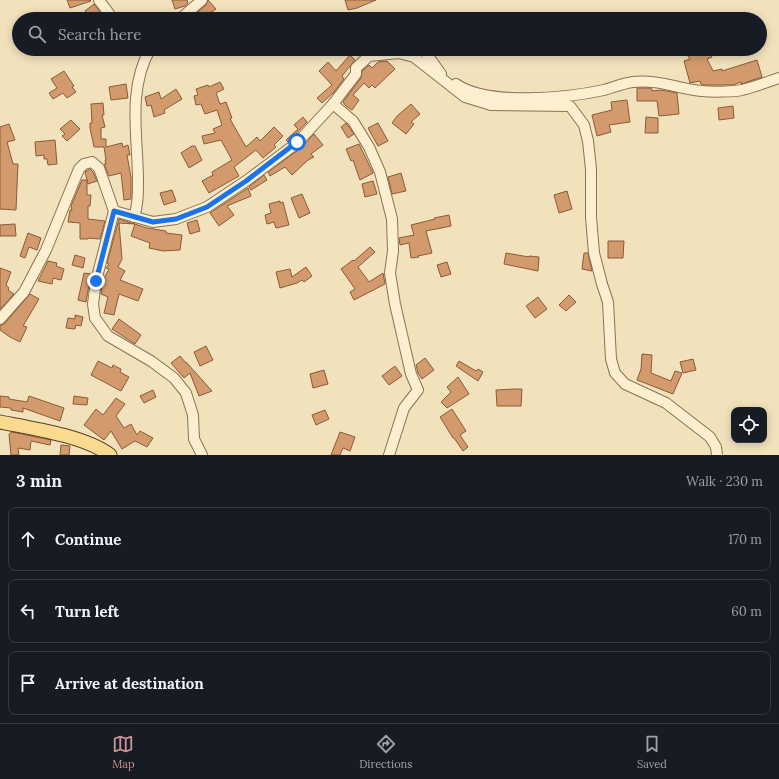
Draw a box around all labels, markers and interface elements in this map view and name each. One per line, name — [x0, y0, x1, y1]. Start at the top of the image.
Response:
search box — [12, 12, 767, 56]
icon: search — [26, 23, 48, 45]
text: Search here — [58, 25, 141, 44]
route start — [288, 133, 306, 151]
route end — [87, 272, 105, 290]
map controls — [731, 407, 767, 443]
button: locate — [731, 407, 767, 443]
text: 3 min — [16, 470, 62, 492]
text: Walk · 230 m — [686, 473, 763, 490]
icon: ahead — [17, 528, 39, 550]
text: Continue — [55, 530, 121, 549]
text: 170 m — [728, 531, 762, 548]
icon: left — [17, 600, 39, 622]
text: Turn left — [55, 602, 119, 621]
text: 60 m — [731, 603, 762, 620]
icon: arrive — [17, 672, 39, 694]
text: Arrive at destination — [55, 674, 204, 693]
tab: Map — [112, 733, 135, 771]
tab: Directions — [359, 733, 412, 771]
tab: Saved — [637, 733, 667, 771]

